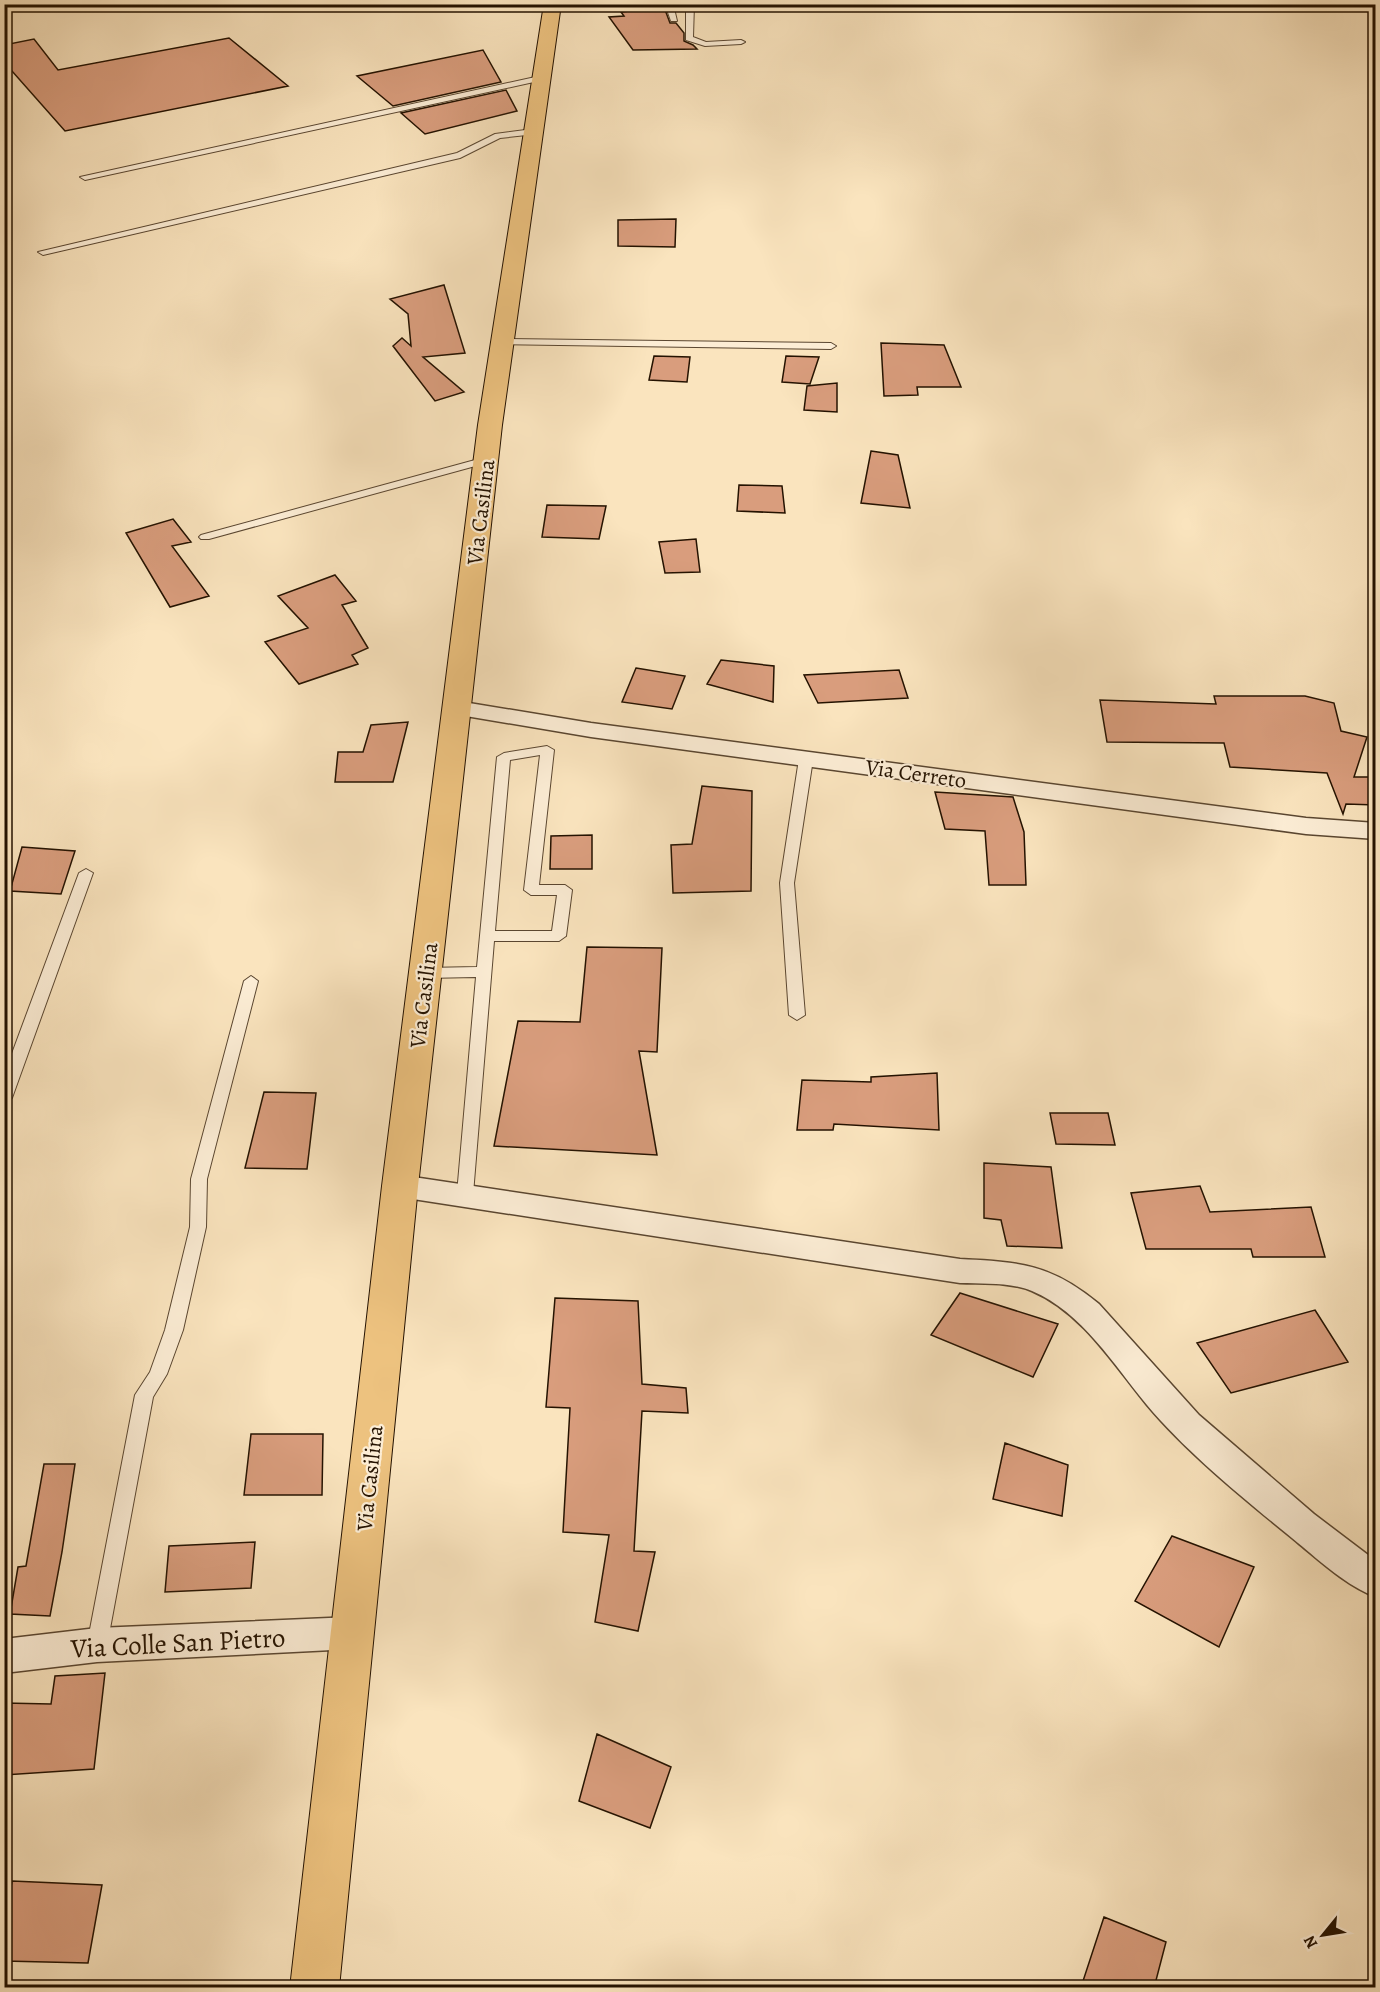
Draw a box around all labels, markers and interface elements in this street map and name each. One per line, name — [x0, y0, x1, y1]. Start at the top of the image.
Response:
street label: Via Casilina — [460, 457, 502, 568]
street label: Via Cerreto — [863, 752, 968, 796]
street label: Via Casilina — [403, 940, 445, 1051]
street label: Via Casilina — [349, 1423, 391, 1534]
street label: Via Colle San Pietro — [69, 1619, 286, 1667]
north arrow — [1293, 1905, 1353, 1965]
text: N — [1298, 1931, 1323, 1953]

